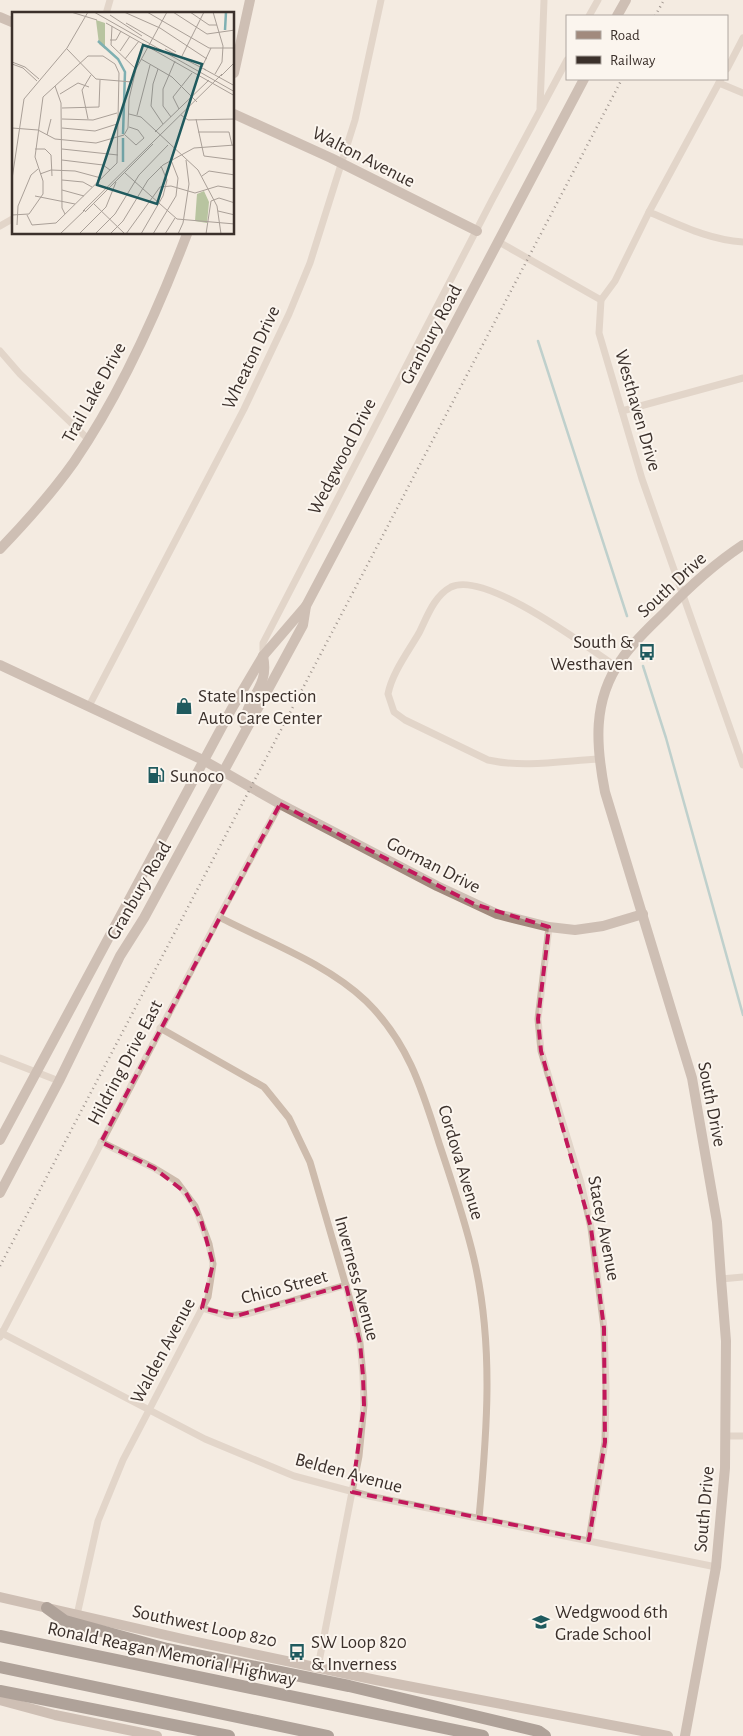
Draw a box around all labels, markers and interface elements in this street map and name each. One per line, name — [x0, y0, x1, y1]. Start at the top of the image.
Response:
inset map — [12, 12, 235, 235]
legend — [566, 15, 728, 80]
text: Road — [610, 28, 640, 43]
text: Railway — [610, 53, 656, 68]
street label: Walton Avenue — [309, 123, 418, 191]
street label: Granbury Road — [397, 282, 466, 388]
street label: Wheaton Drive — [219, 303, 284, 412]
street label: Trail Lake Drive — [59, 339, 130, 446]
street label: Westhaven Drive — [611, 348, 664, 473]
street label: Wedgwood Drive — [305, 395, 380, 518]
street label: South Drive — [634, 549, 710, 621]
place label: South & Westhaven — [550, 633, 633, 674]
bus stop icon: South & Westhaven — [637, 642, 657, 662]
place label: State Inspection Auto Care Center — [198, 687, 322, 728]
shop icon: State Inspection Auto Care Center — [174, 696, 194, 716]
fuel station icon: Sunoco — [146, 765, 166, 785]
place label: Sunoco — [170, 767, 224, 786]
street label: Gorman Drive — [383, 834, 483, 897]
street label: Granbury Road — [104, 838, 175, 943]
street label: Hildring Drive East — [84, 997, 166, 1128]
street label: South Drive — [694, 1060, 729, 1148]
street label: Cordova Avenue — [434, 1103, 487, 1222]
street label: Stacey Avenue — [584, 1174, 623, 1282]
street label: Inverness Avenue — [331, 1214, 382, 1343]
street label: Chico Street — [239, 1267, 330, 1308]
street label: Walden Avenue — [128, 1295, 199, 1407]
street label: Belden Avenue — [293, 1450, 404, 1497]
street label: South Drive — [691, 1465, 718, 1553]
street label: Southwest Loop 820 — [131, 1602, 279, 1651]
place label: Wedgwood 6th Grade School — [555, 1603, 668, 1644]
school or university icon: Wedgwood 6th Grade School — [531, 1612, 551, 1632]
street label: Ronald Reagan Memorial Highway — [46, 1619, 298, 1690]
place label: SW Loop 820 & Inverness — [311, 1633, 407, 1674]
bus stop icon: SW Loop 820 & Inverness — [287, 1642, 307, 1662]

